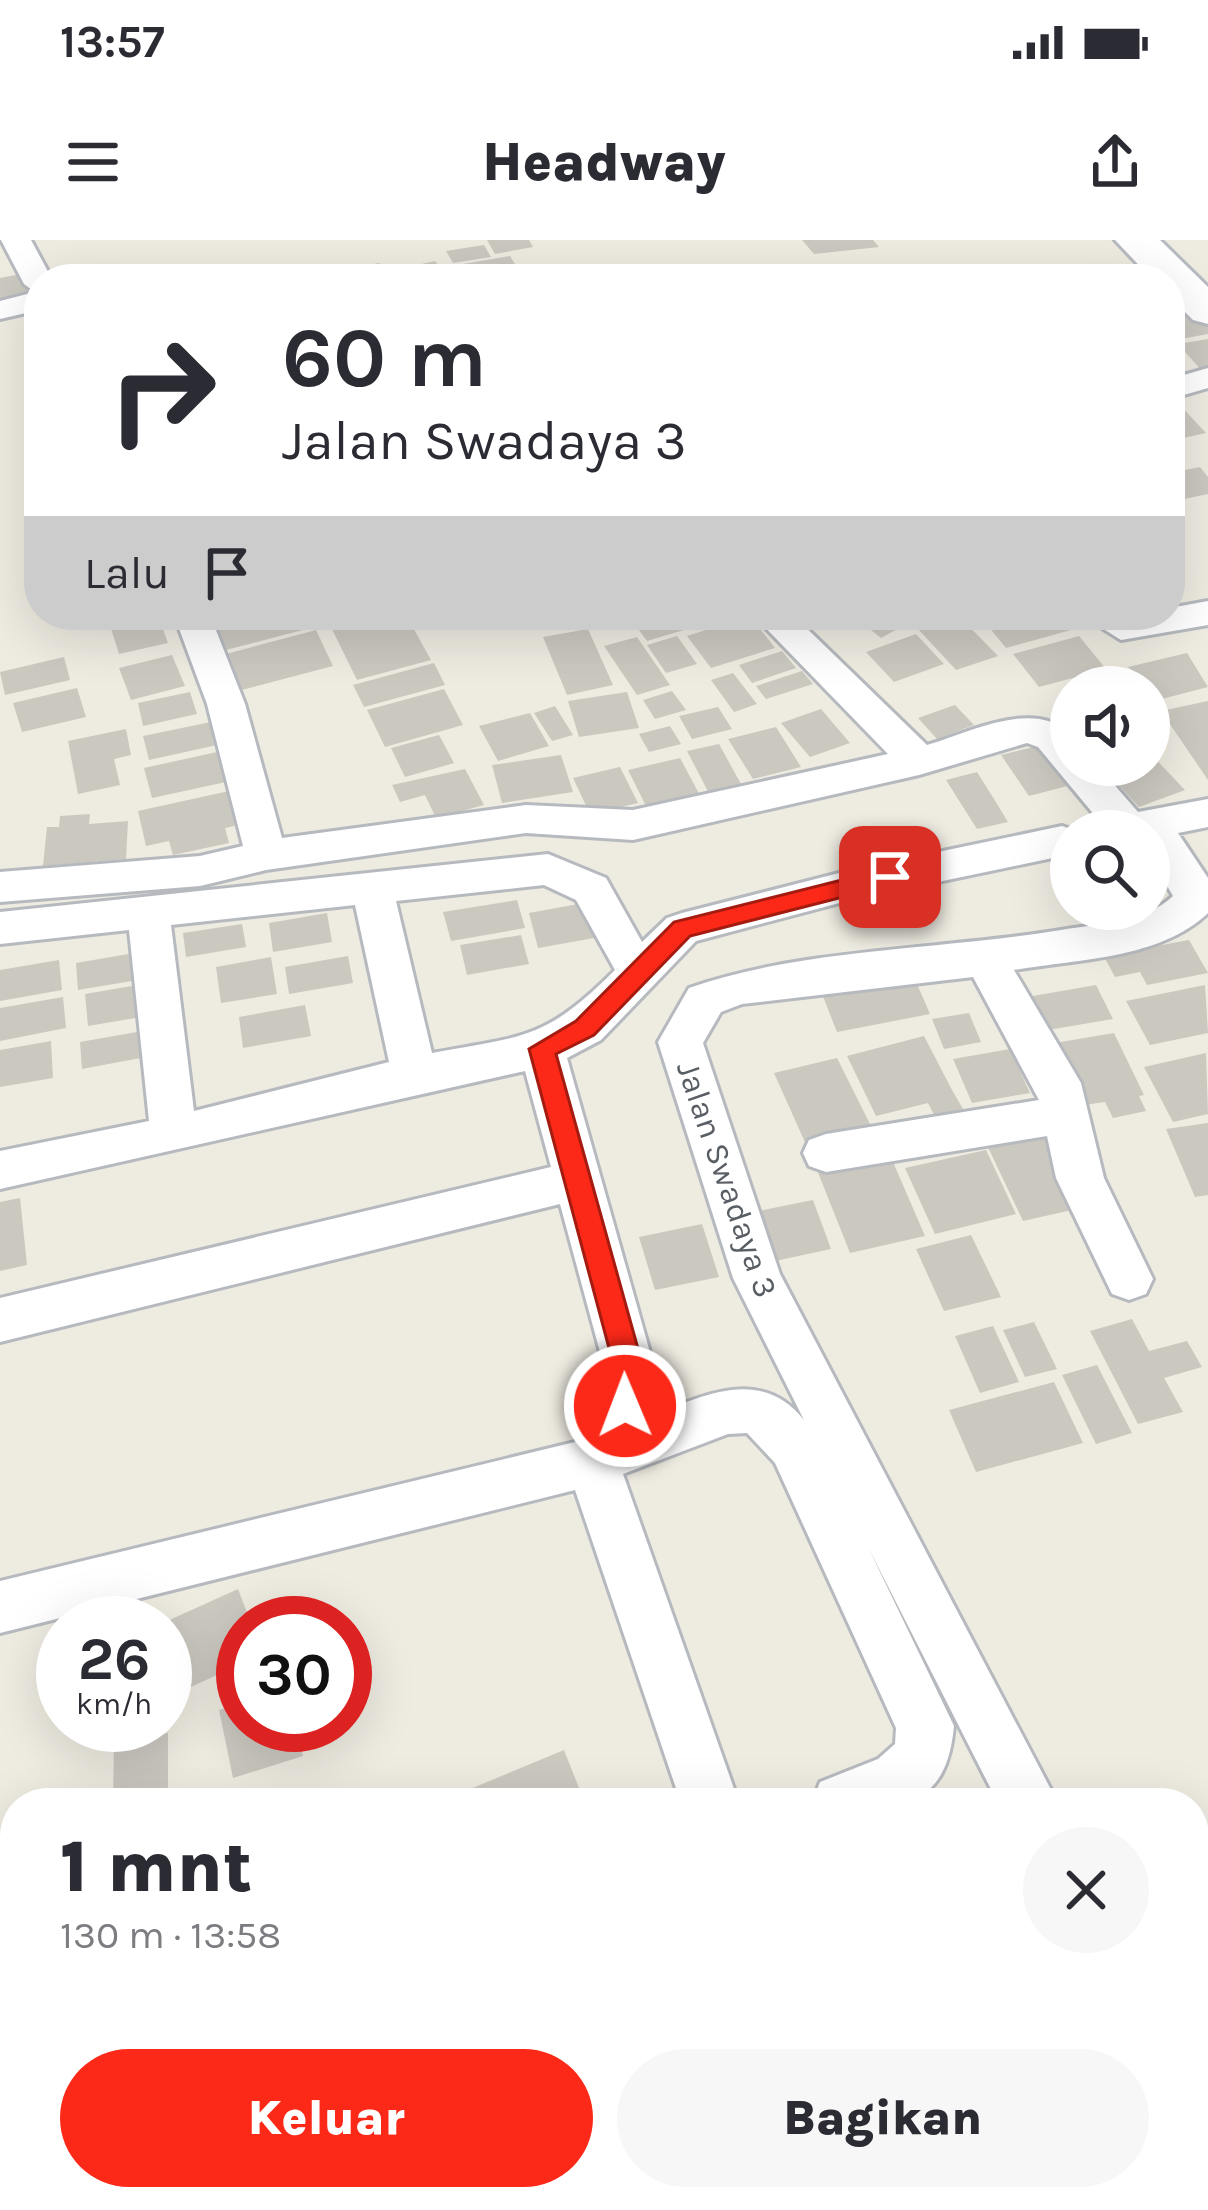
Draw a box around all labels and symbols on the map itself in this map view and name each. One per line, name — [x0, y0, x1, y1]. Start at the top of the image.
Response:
pin — [839, 826, 941, 928]
street label: Jalan Swadaya 3 — [669, 1056, 785, 1302]
position arrow — [562, 1343, 688, 1469]
speed limit sign: 30 — [216, 1596, 372, 1752]

